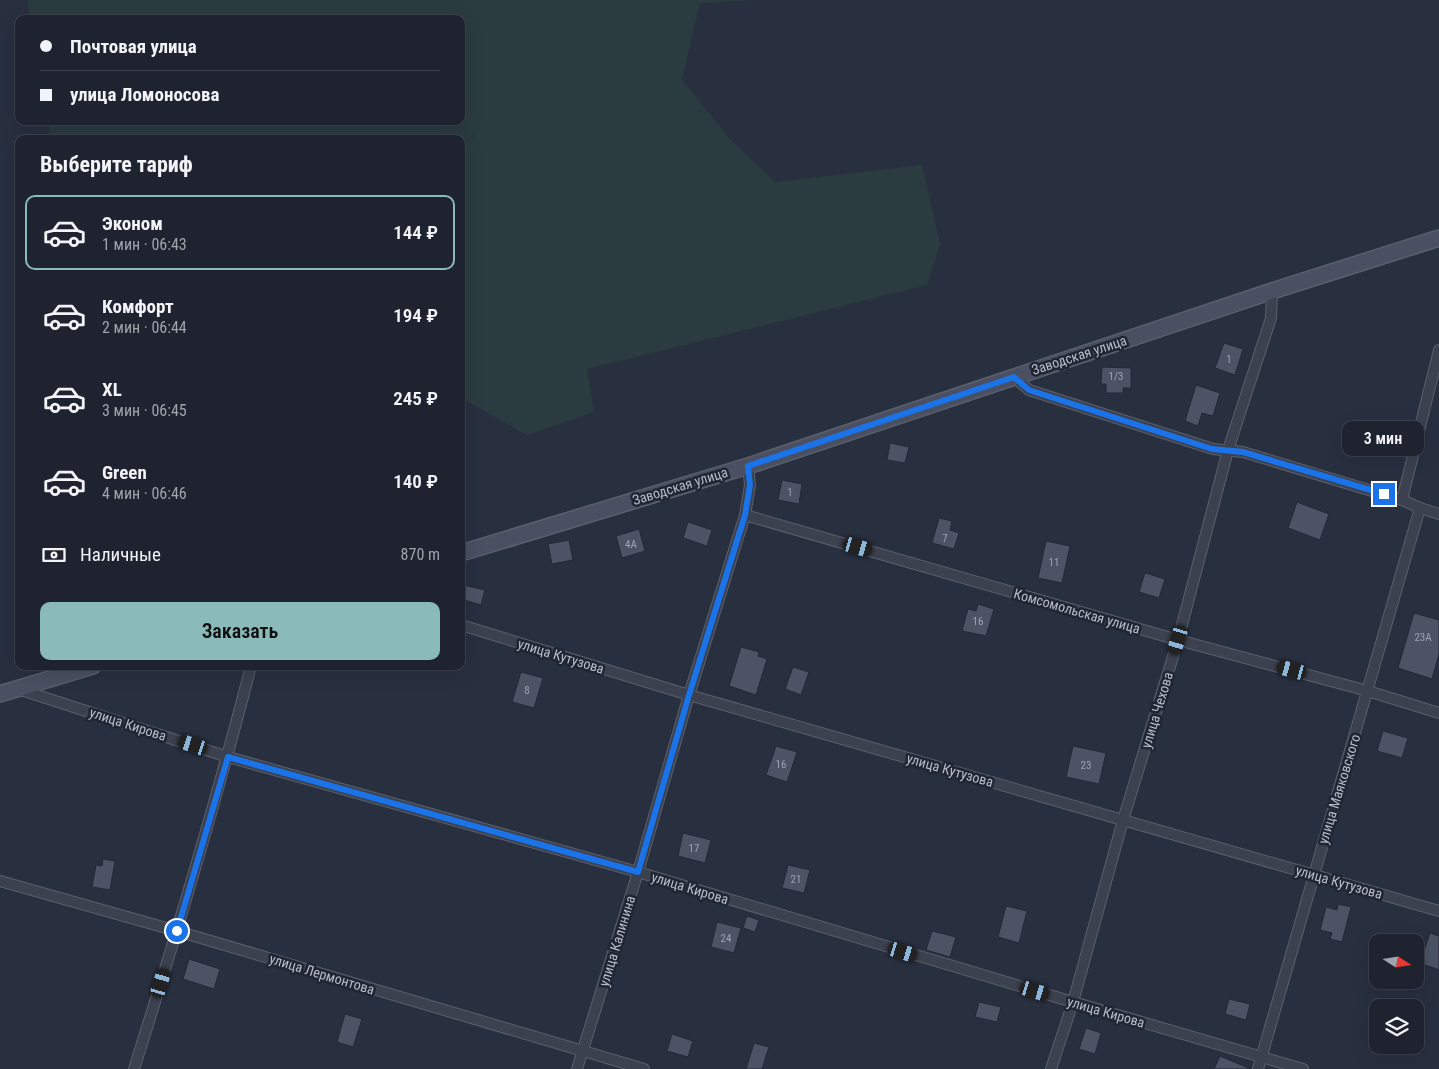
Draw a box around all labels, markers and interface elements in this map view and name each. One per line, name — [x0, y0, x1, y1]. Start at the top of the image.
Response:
text: Почтовая улица — [70, 35, 197, 58]
text: улица Ломоносова — [70, 83, 219, 106]
text: Выберите тариф — [40, 152, 193, 177]
icon: car — [42, 210, 87, 255]
text: Эконом — [102, 212, 163, 235]
text: 144 ₽ — [393, 221, 438, 244]
text: 1 мин · 06:43 — [102, 235, 187, 254]
icon: car — [42, 293, 87, 338]
text: Комфорт — [102, 295, 174, 318]
text: 194 ₽ — [393, 304, 438, 327]
text: 2 мин · 06:44 — [102, 318, 187, 337]
street label: Заводская улица — [1030, 332, 1128, 378]
house number: 1 — [1226, 353, 1232, 366]
house number: 1/3 — [1109, 370, 1123, 383]
icon: car — [42, 376, 87, 421]
text: XL — [102, 378, 122, 401]
text: 245 ₽ — [393, 387, 438, 410]
text: 3 мин · 06:45 — [102, 401, 187, 420]
callout: 3 мин — [1343, 422, 1425, 456]
text: 3 мин — [1364, 429, 1402, 448]
icon: car — [42, 459, 87, 504]
text: Green — [102, 461, 147, 484]
street label: Заводская улица — [630, 464, 730, 508]
text: 140 ₽ — [393, 470, 438, 493]
route end — [1373, 483, 1395, 505]
text: 4 мин · 06:46 — [102, 484, 187, 503]
house number: 1 — [787, 486, 793, 499]
house number: 7 — [942, 532, 948, 545]
car — [841, 536, 874, 558]
house number: 4А — [625, 538, 638, 551]
icon: cash — [40, 541, 68, 569]
text: Наличные — [80, 543, 161, 566]
text: 870 m — [401, 545, 440, 564]
house number: 11 — [1049, 556, 1059, 569]
street label: Комсомольская улица — [1012, 585, 1142, 637]
button: Заказать — [40, 602, 440, 660]
house number: 16 — [973, 615, 983, 628]
car — [1166, 623, 1189, 657]
house number: 23А — [1414, 631, 1432, 644]
street label: улица Кутузова — [516, 635, 606, 677]
car — [1275, 659, 1308, 681]
street label: улица Чехова — [1138, 670, 1176, 750]
house number: 8 — [524, 684, 530, 697]
street label: улица Кирова — [88, 704, 168, 744]
street label: улица Маяковского — [1315, 732, 1363, 846]
car — [176, 733, 209, 757]
street label: улица Кутузова — [905, 750, 995, 790]
house number: 16 — [776, 758, 786, 771]
house number: 23 — [1081, 759, 1091, 772]
house number: 17 — [689, 842, 699, 855]
street label: улица Кутузова — [1294, 862, 1384, 902]
street label: улица Кирова — [650, 869, 730, 907]
house number: 21 — [791, 873, 801, 886]
street label: улица Калинина — [596, 894, 638, 988]
route start — [166, 920, 188, 942]
house number: 24 — [721, 932, 732, 945]
north arrow — [1369, 934, 1424, 989]
map controls — [1369, 934, 1424, 1054]
car — [886, 940, 919, 964]
street label: улица Лермонтова — [268, 950, 376, 998]
car — [149, 966, 172, 1000]
car — [1018, 979, 1051, 1003]
street label: улица Кирова — [1066, 993, 1146, 1031]
button: layers — [1369, 999, 1424, 1054]

